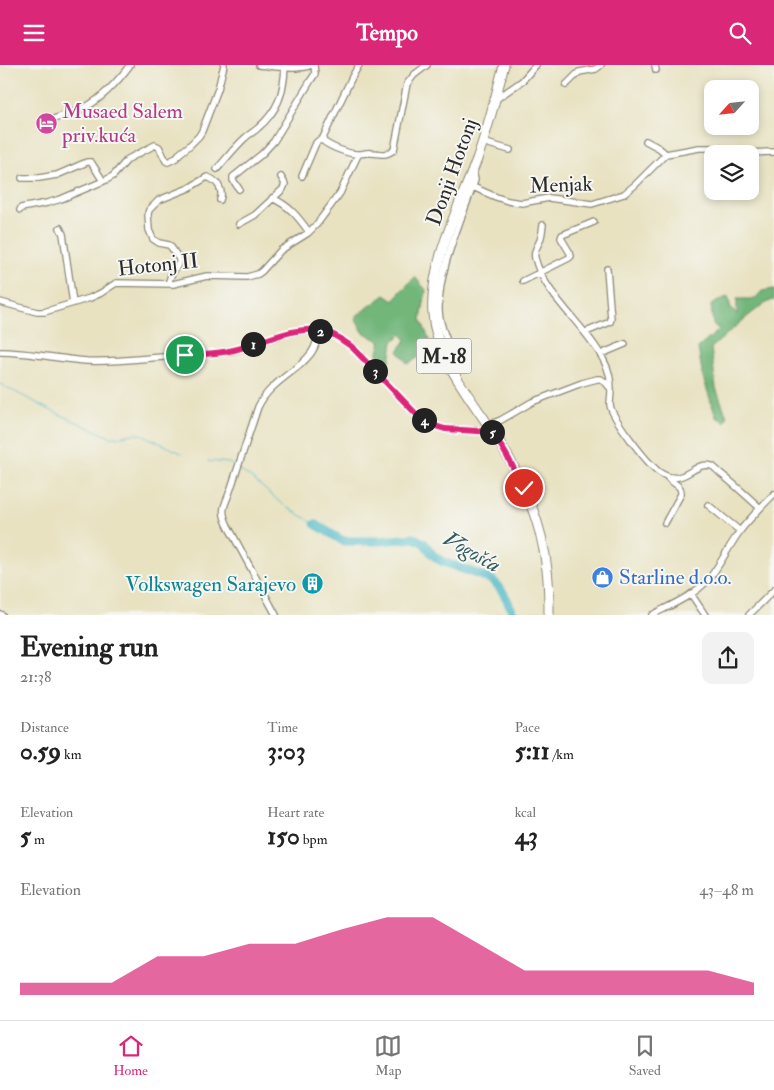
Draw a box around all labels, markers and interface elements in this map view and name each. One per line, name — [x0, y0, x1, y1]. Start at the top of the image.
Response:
icon: menu — [20, 19, 48, 47]
text: Tempo — [356, 19, 418, 47]
icon: search — [726, 19, 754, 47]
north arrow — [704, 80, 759, 135]
map controls — [704, 80, 759, 200]
place label: Musaed Salem priv.kuća — [61, 98, 183, 149]
hotel icon: Musaed Salem priv.kuća — [34, 111, 58, 135]
street label: Donji Hotonj — [420, 115, 484, 229]
button: layers — [704, 145, 759, 200]
street label: Menjak — [529, 170, 593, 200]
street label: Hotonj II — [116, 247, 200, 283]
pin: 2 — [308, 319, 332, 343]
text: 2 — [317, 323, 324, 340]
pin: 1 — [240, 331, 266, 357]
pin — [164, 334, 206, 376]
text: 1 — [251, 336, 256, 353]
road number: M-18 — [416, 339, 472, 373]
icon: arrive — [171, 341, 199, 369]
pin: 3 — [362, 359, 388, 383]
text: 3 — [373, 363, 378, 380]
pin: 4 — [412, 407, 436, 433]
text: 4 — [421, 412, 428, 429]
pin: 5 — [480, 419, 504, 445]
text: 5 — [489, 424, 496, 441]
pin — [503, 467, 545, 509]
icon: check — [510, 474, 538, 502]
water label: Vogošća — [438, 525, 506, 579]
place label: Starline d.o.o. — [619, 564, 732, 591]
shop icon: Starline d.o.o. — [591, 565, 615, 589]
place label: Volkswagen Sarajevo — [125, 571, 296, 598]
building icon: Volkswagen Sarajevo — [300, 572, 324, 596]
text: Evening run — [20, 630, 158, 665]
button: share — [702, 632, 754, 684]
text: 21:38 — [20, 667, 51, 687]
text: Distance — [20, 719, 69, 736]
text: Time — [267, 719, 298, 736]
text: Pace — [515, 719, 540, 736]
text: 0.59 — [20, 736, 61, 767]
text: 3:03 — [267, 736, 306, 767]
text: 5:11 — [515, 736, 550, 767]
text: km — [61, 746, 82, 763]
text: /km — [550, 746, 574, 763]
text: Elevation — [20, 804, 73, 821]
text: Heart rate — [267, 804, 324, 821]
text: kcal — [515, 804, 536, 821]
text: 5 — [20, 821, 31, 852]
text: 150 — [267, 821, 300, 852]
text: 43 — [515, 821, 538, 852]
text: m — [31, 831, 45, 848]
text: bpm — [300, 831, 328, 848]
text: Elevation — [20, 880, 81, 900]
text: 43–48 m — [699, 880, 754, 900]
tab: Home — [113, 1032, 148, 1079]
tab: Map — [374, 1032, 402, 1079]
tab: Saved — [629, 1032, 661, 1079]

